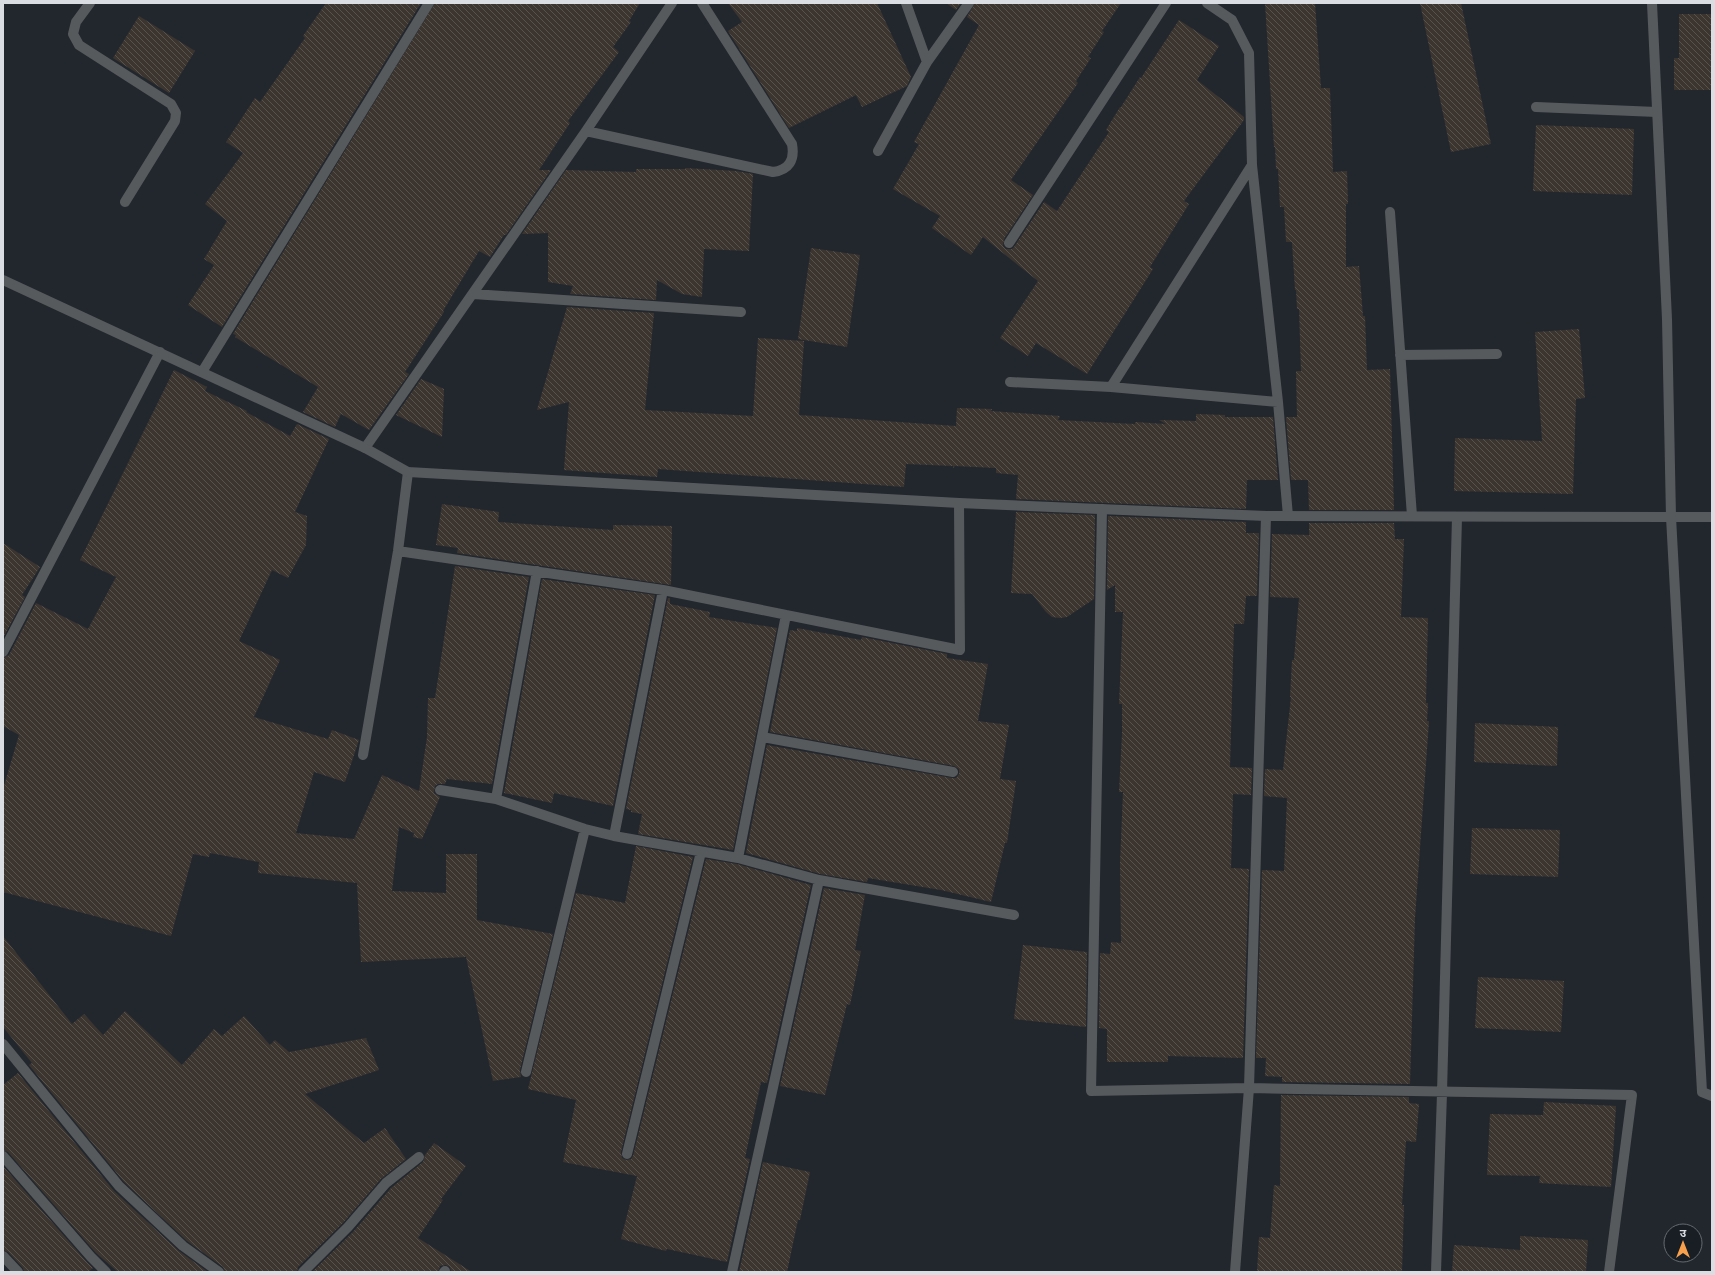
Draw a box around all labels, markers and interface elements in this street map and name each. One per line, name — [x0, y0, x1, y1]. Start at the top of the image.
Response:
north arrow — [1663, 1223, 1703, 1263]
text: उ — [1680, 1226, 1687, 1239]

